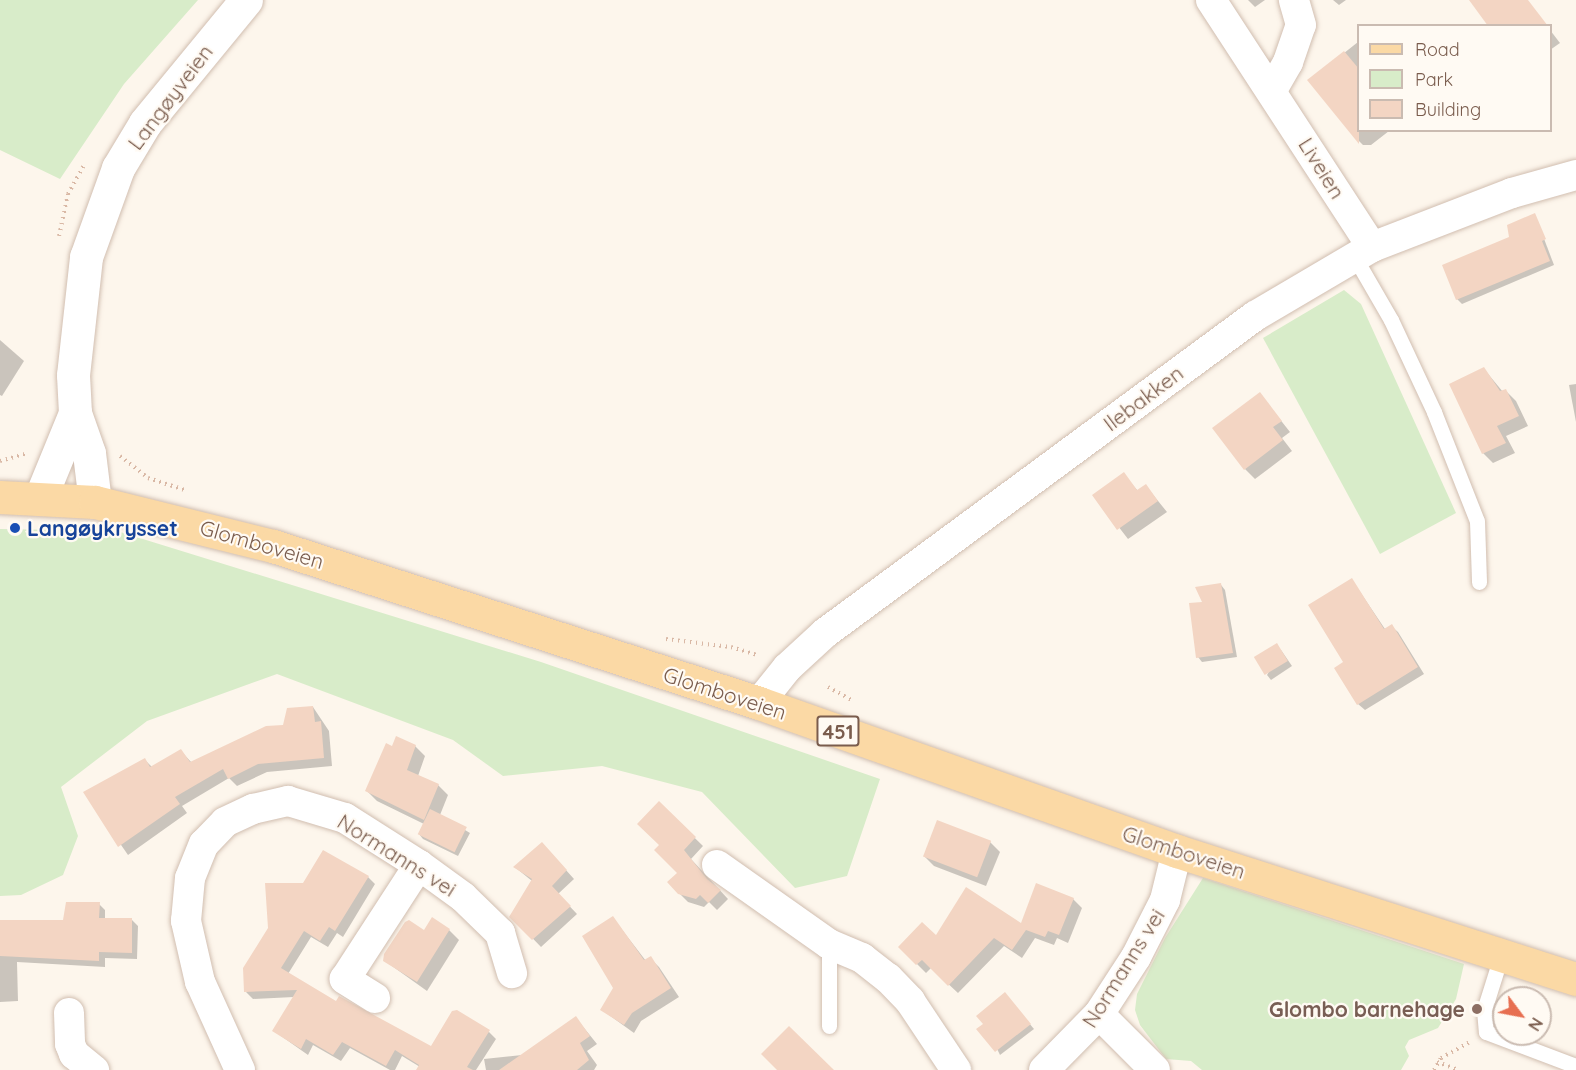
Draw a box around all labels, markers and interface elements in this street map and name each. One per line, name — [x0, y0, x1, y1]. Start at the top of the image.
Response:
legend — [1357, 24, 1552, 132]
text: Road — [1415, 38, 1460, 61]
street label: Langøyveien — [122, 39, 218, 155]
text: Park — [1415, 68, 1453, 91]
text: Building — [1415, 98, 1481, 121]
street label: Liveien — [1294, 133, 1350, 203]
street label: Ilebakken — [1098, 360, 1188, 436]
street label: Glomboveien — [197, 514, 327, 574]
place label: Langøykrysset — [27, 515, 178, 541]
marker: Langøykrysset — [8, 521, 22, 535]
street label: Glomboveien — [660, 661, 790, 725]
road number: 451 — [816, 714, 860, 748]
street label: Normanns vei — [333, 809, 461, 901]
street label: Glomboveien — [1119, 820, 1249, 884]
street label: Normanns vei — [1077, 904, 1169, 1032]
north arrow — [1492, 986, 1552, 1046]
place label: Glombo barnehage — [1269, 996, 1465, 1022]
marker: Glombo barnehage — [1470, 1002, 1484, 1016]
text: N — [1524, 1014, 1547, 1035]

